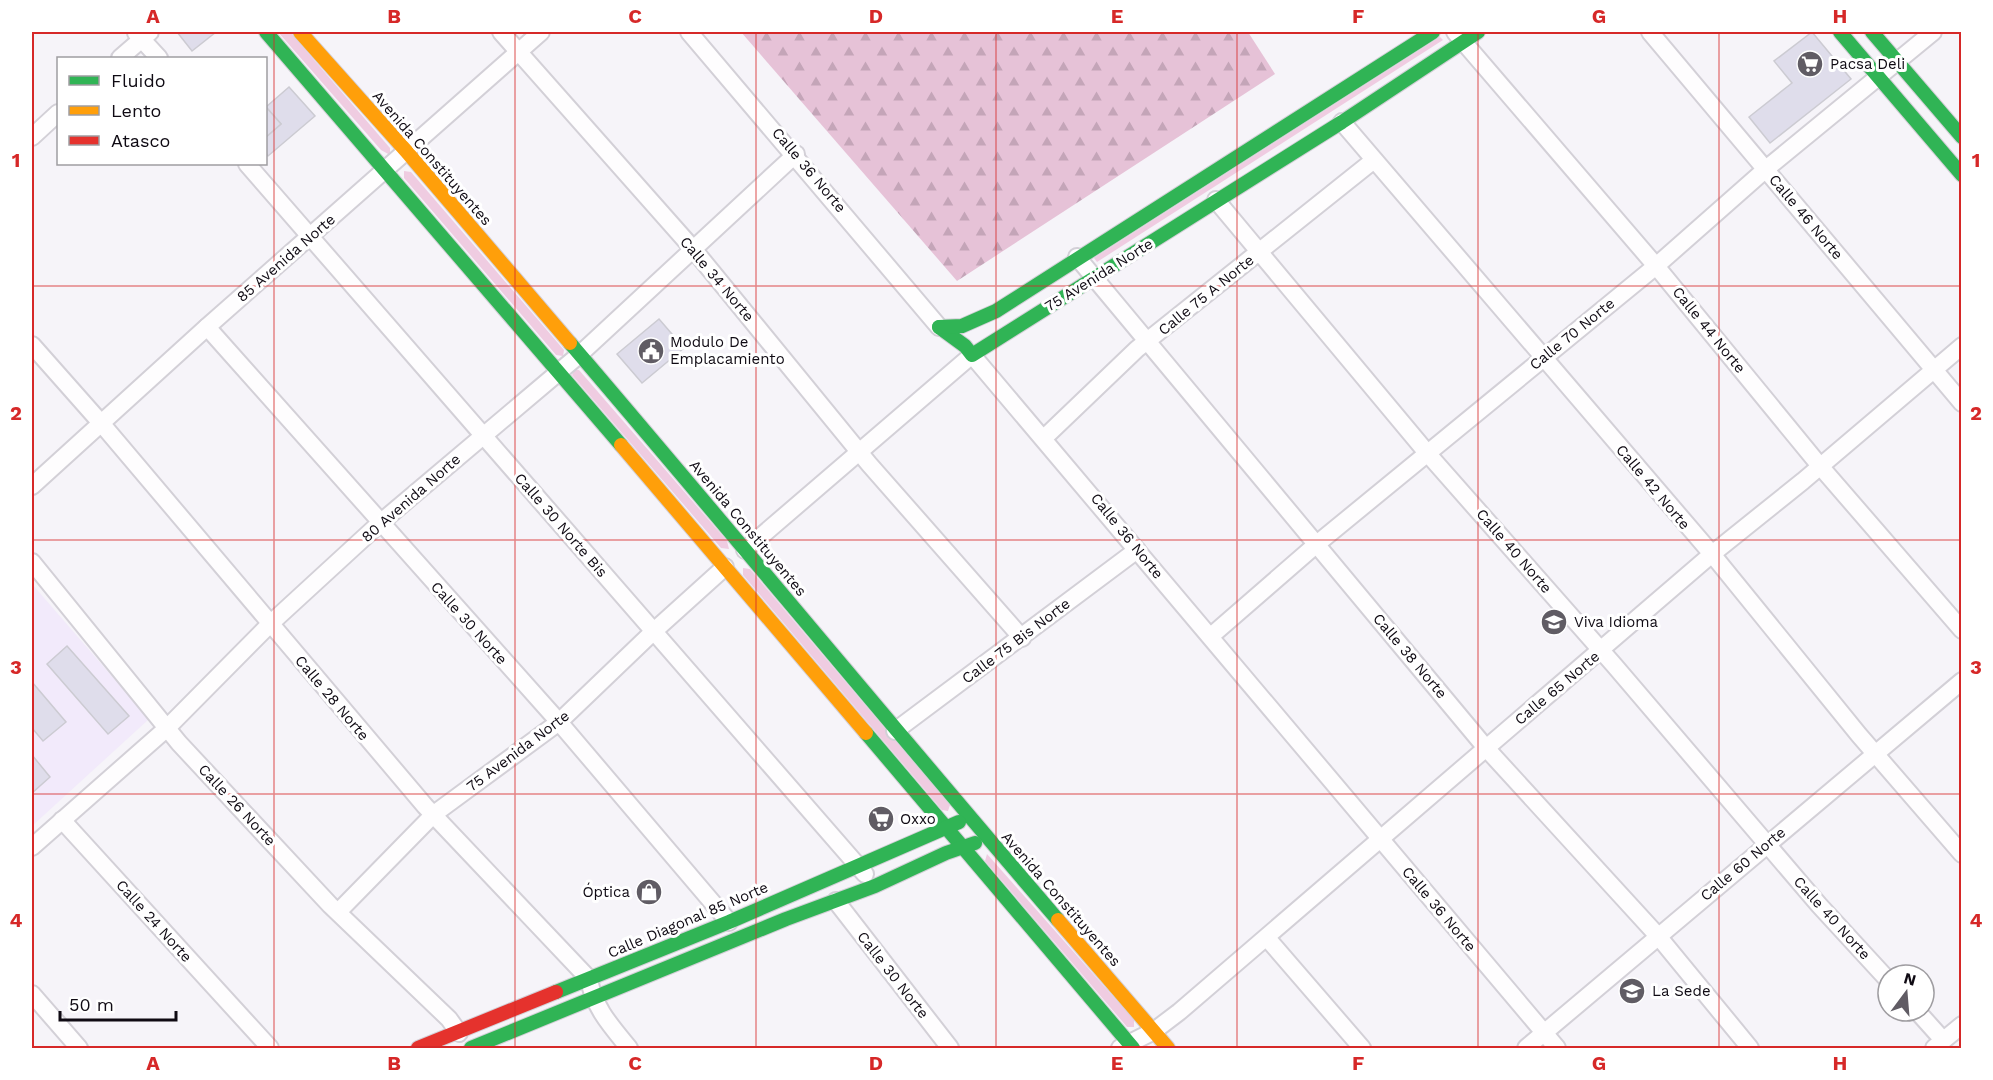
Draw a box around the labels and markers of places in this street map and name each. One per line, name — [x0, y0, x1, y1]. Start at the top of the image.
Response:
supermarket icon: Pacsa Deli — [1795, 49, 1825, 79]
place label: Pacsa Deli — [1830, 55, 1905, 73]
place label: Modulo De Emplacamiento — [670, 333, 785, 368]
public building icon: Modulo De Emplacamiento — [636, 336, 666, 366]
school or university icon: Viva Idioma — [1539, 607, 1569, 637]
place label: Viva Idioma — [1574, 613, 1659, 631]
supermarket icon: Oxxo — [866, 804, 896, 834]
place label: Oxxo — [900, 810, 936, 828]
shop icon: Óptica — [634, 877, 664, 907]
place label: Óptica — [582, 882, 630, 901]
school or university icon: La Sede — [1617, 976, 1647, 1006]
place label: La Sede — [1652, 982, 1711, 1000]

